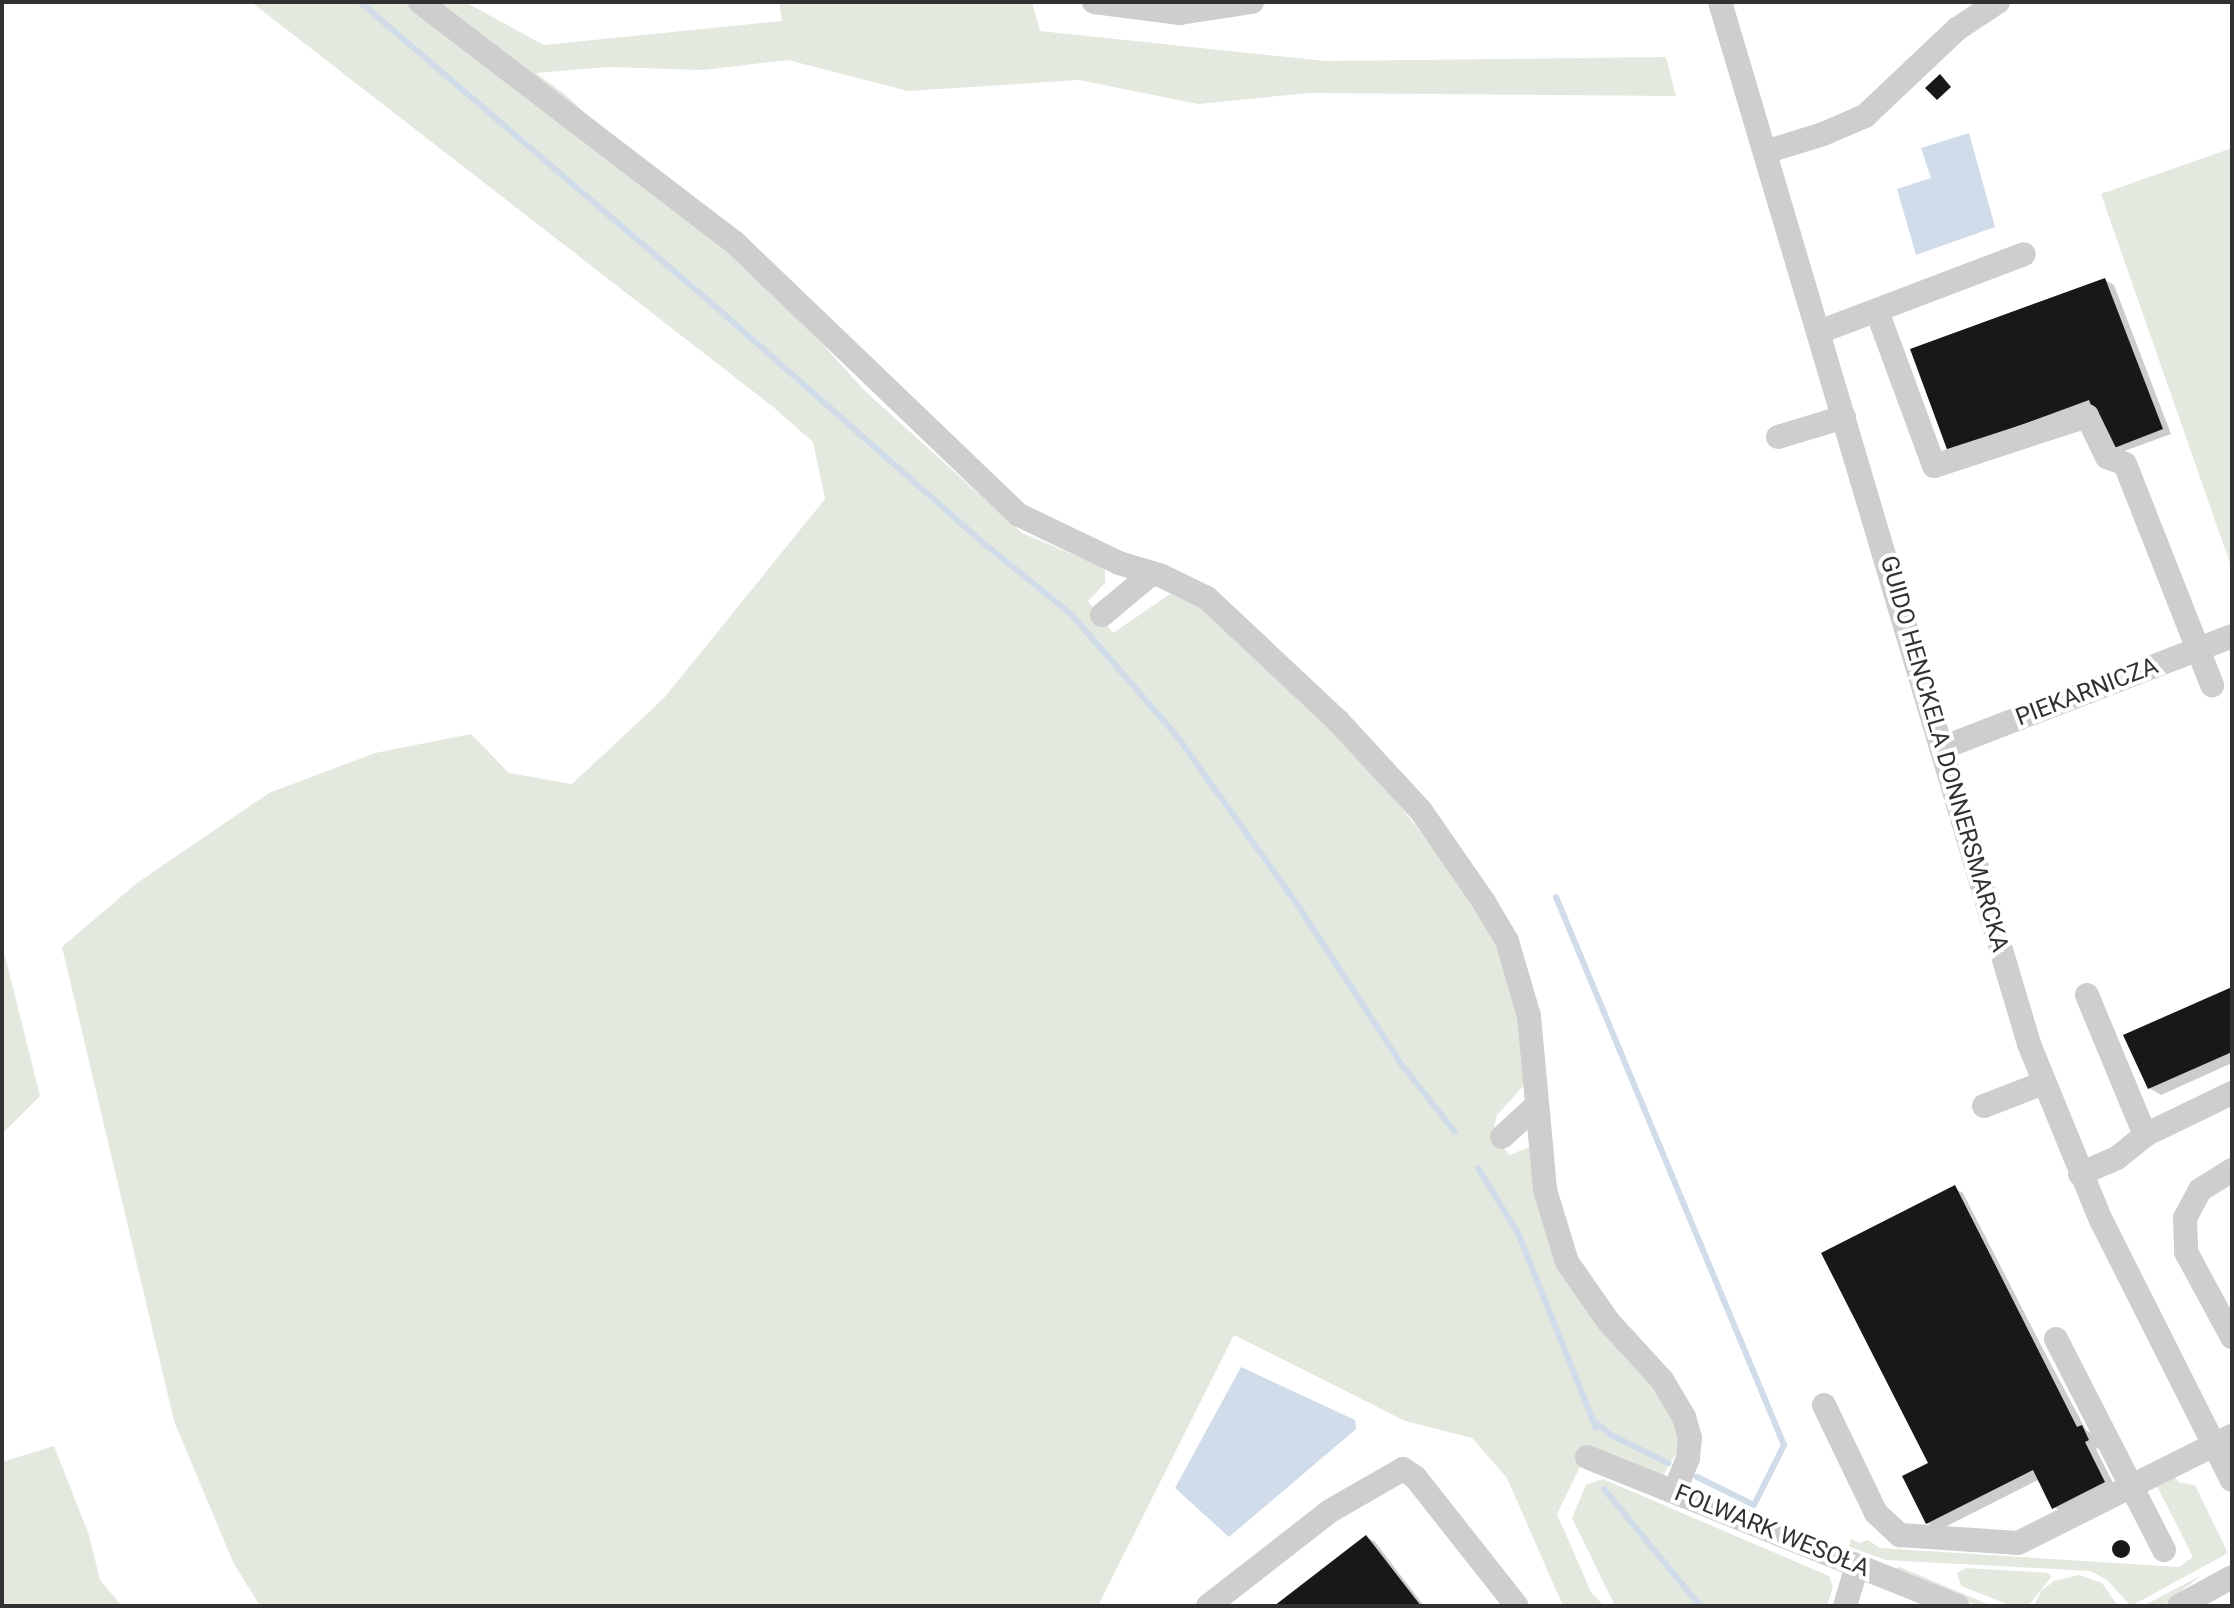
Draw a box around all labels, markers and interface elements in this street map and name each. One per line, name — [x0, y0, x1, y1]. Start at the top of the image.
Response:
street label: GUIDO HENCKELA DONNERSMARCKA — [1874, 553, 2014, 955]
street label: PIEKARNICZA — [2012, 652, 2162, 732]
street label: FOLWARK WESOŁA — [1670, 1479, 1874, 1583]

